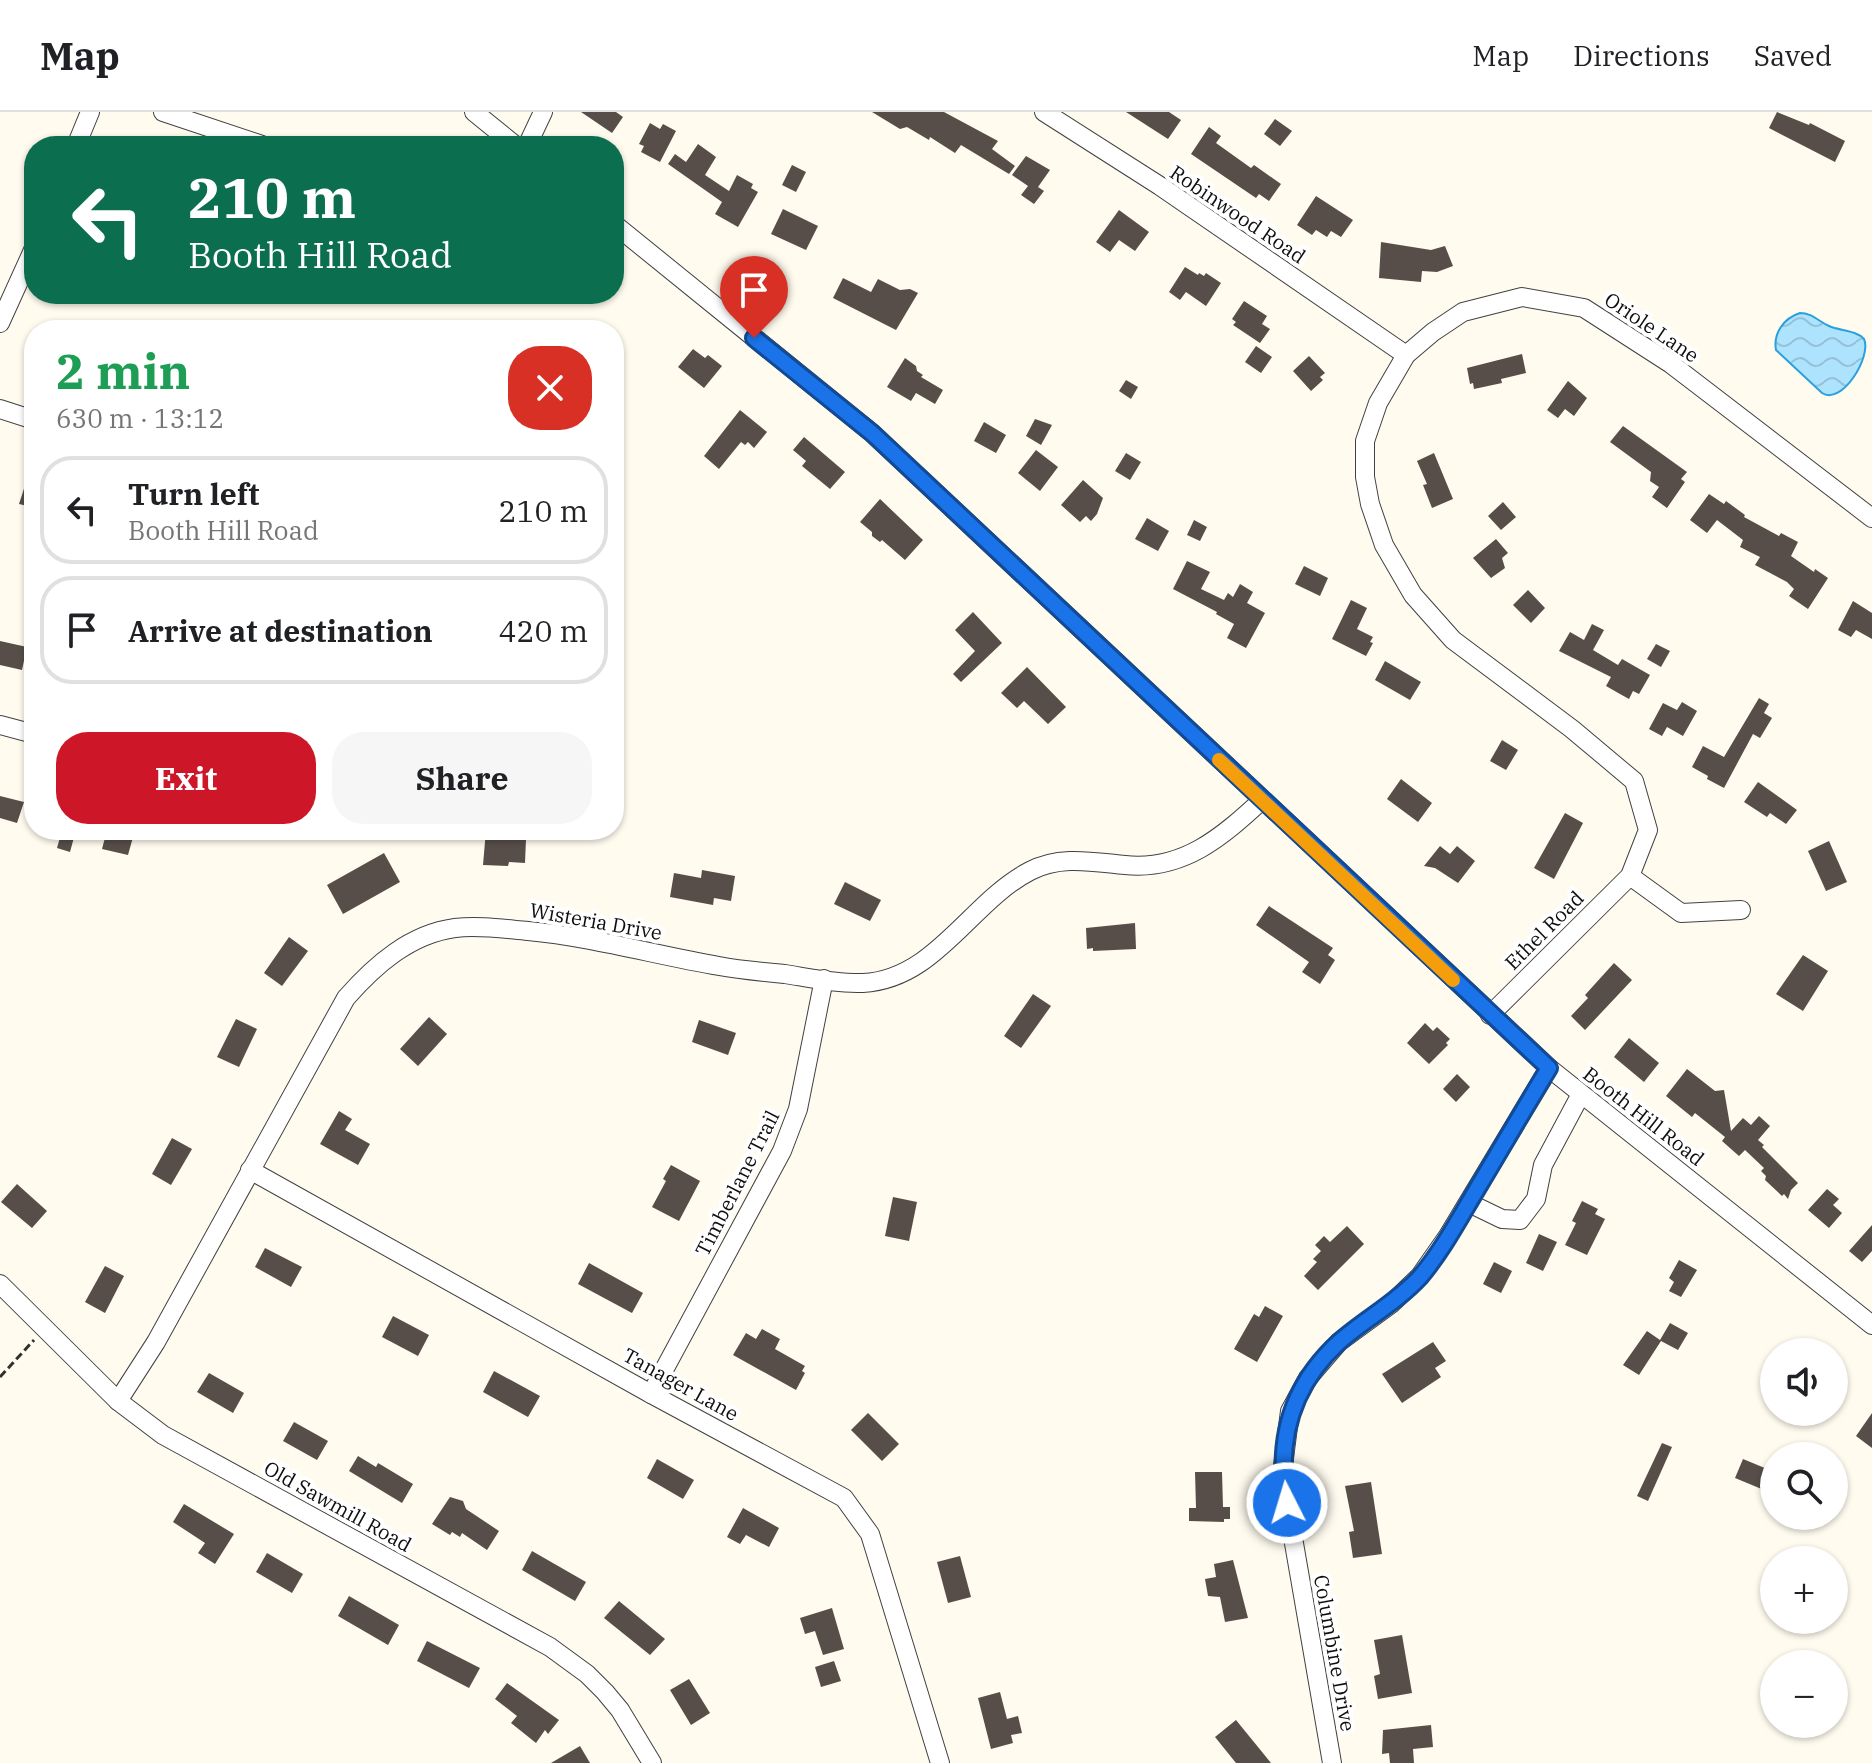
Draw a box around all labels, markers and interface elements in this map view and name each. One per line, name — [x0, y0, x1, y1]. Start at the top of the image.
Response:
text: Map — [40, 31, 120, 80]
text: Map — [1472, 37, 1529, 74]
text: Directions — [1573, 37, 1710, 74]
text: Saved — [1754, 37, 1832, 74]
street label: Robinwood Road — [1165, 159, 1311, 269]
text: 210 m — [188, 161, 356, 233]
icon: left — [56, 168, 160, 272]
text: Booth Hill Road — [188, 231, 452, 278]
pin — [720, 256, 788, 338]
icon: arrive — [732, 268, 776, 312]
street label: Oriole Lane — [1600, 285, 1704, 369]
text: 2 min — [56, 340, 190, 402]
button: close — [508, 346, 592, 430]
text: 630 m · 13:12 — [56, 401, 224, 435]
text: Turn left — [128, 474, 260, 513]
icon: left — [60, 488, 104, 532]
text: 210 m — [498, 491, 588, 530]
text: Booth Hill Road — [128, 513, 319, 547]
icon: arrive — [60, 608, 104, 652]
text: Arrive at destination — [128, 611, 433, 650]
text: 420 m — [498, 611, 588, 650]
button: Exit — [56, 732, 316, 824]
button: Share — [332, 732, 592, 824]
street label: Ethel Road — [1499, 885, 1589, 975]
street label: Wisteria Drive — [528, 896, 664, 946]
street label: Booth Hill Road — [1578, 1060, 1710, 1172]
street label: Timberlane Trail — [689, 1106, 785, 1260]
map controls — [1760, 1338, 1848, 1738]
button: sound — [1760, 1338, 1848, 1426]
street label: Tanager Lane — [618, 1341, 744, 1427]
button: search — [1760, 1442, 1848, 1530]
street label: Old Sawmill Road — [259, 1454, 417, 1558]
position arrow — [1245, 1461, 1329, 1545]
button: + — [1760, 1546, 1848, 1634]
street label: Columbine Drive — [1308, 1573, 1362, 1733]
button: − — [1760, 1650, 1848, 1738]

